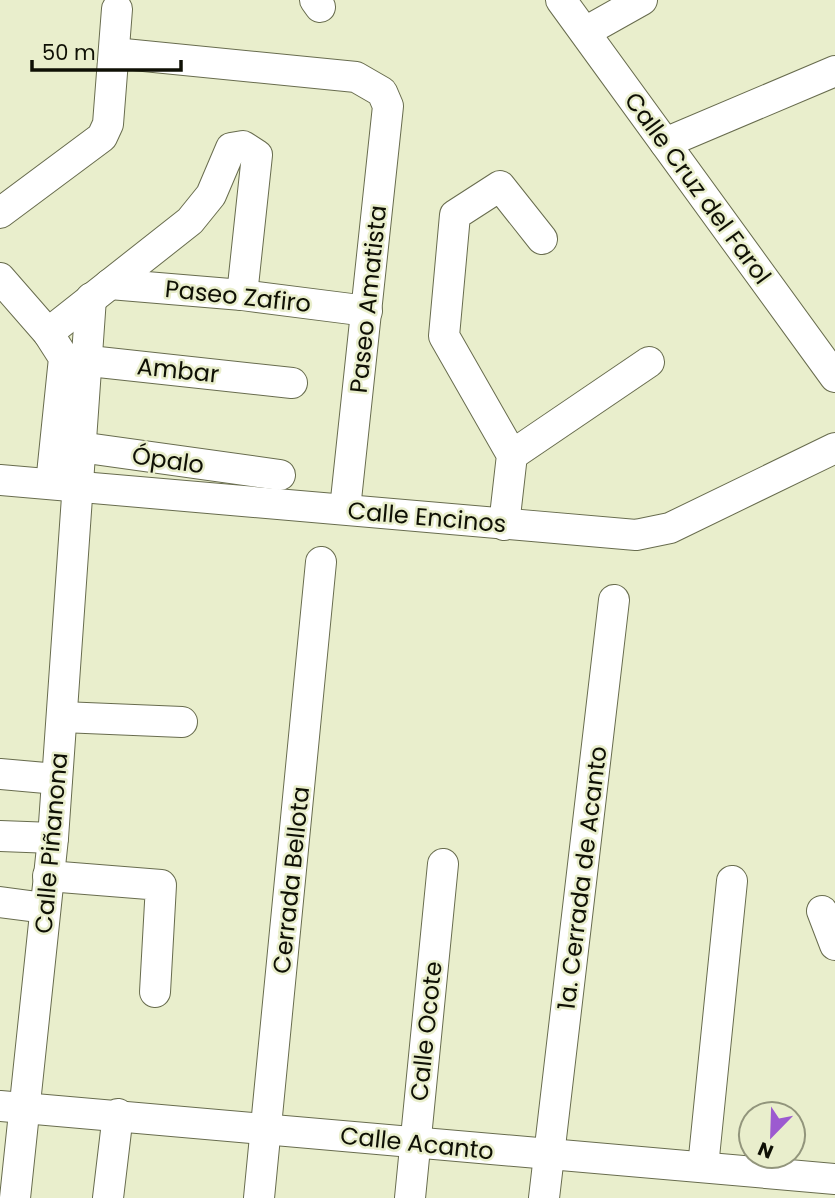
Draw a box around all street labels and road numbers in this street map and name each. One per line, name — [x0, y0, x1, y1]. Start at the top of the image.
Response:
street label: Calle Cruz del Farol — [617, 85, 779, 291]
street label: Paseo Amatista — [342, 204, 394, 394]
street label: Paseo Zafiro — [163, 272, 313, 320]
street label: Ambar — [135, 349, 221, 391]
street label: Ópalo — [130, 439, 206, 481]
street label: Calle Encinos — [346, 494, 508, 540]
street label: 1a. Cerrada de Acanto — [549, 744, 615, 1012]
street label: Calle Piñanona — [27, 751, 75, 935]
street label: Cerrada Bellota — [265, 785, 317, 975]
street label: Calle Ocote — [402, 960, 450, 1102]
street label: Calle Acanto — [339, 1119, 495, 1167]

